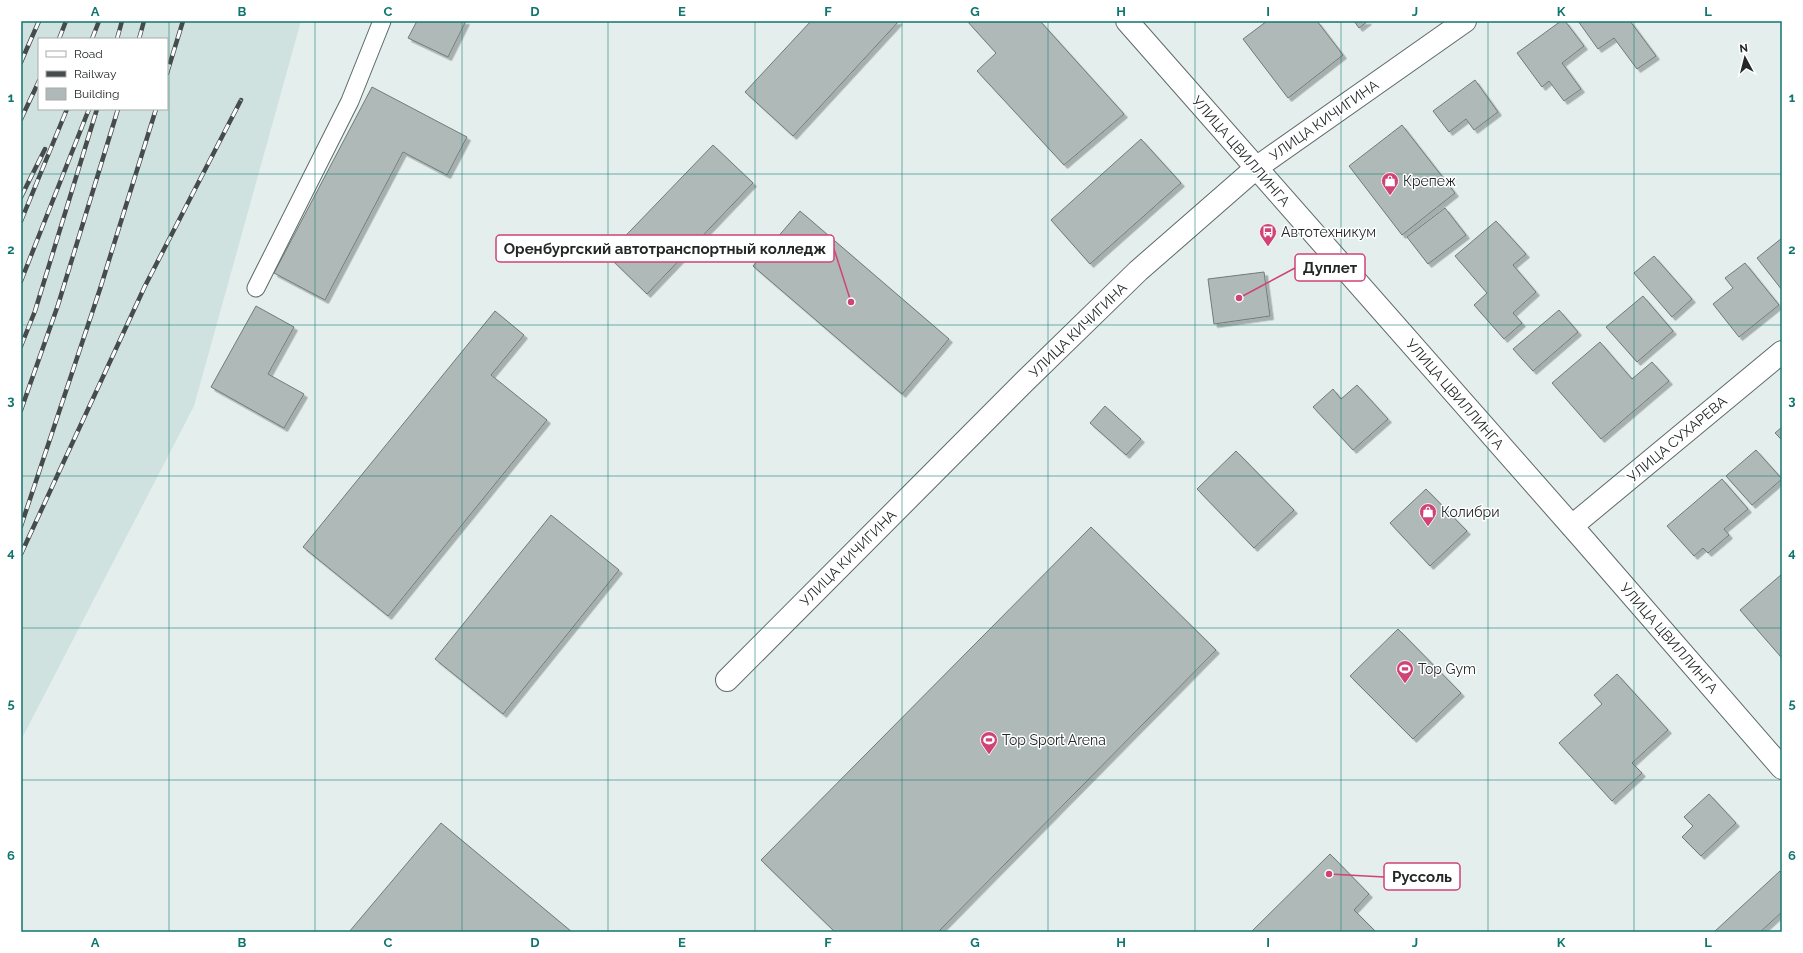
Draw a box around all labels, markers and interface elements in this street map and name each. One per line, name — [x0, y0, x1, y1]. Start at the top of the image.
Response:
text: A — [91, 4, 100, 19]
text: B — [238, 4, 247, 19]
text: C — [384, 4, 393, 19]
text: D — [530, 4, 540, 19]
text: E — [678, 4, 686, 19]
text: F — [824, 4, 832, 19]
text: G — [970, 4, 980, 19]
text: H — [1116, 4, 1126, 19]
text: I — [1266, 4, 1270, 19]
text: J — [1412, 4, 1418, 19]
text: K — [1557, 4, 1566, 19]
text: L — [1704, 4, 1712, 19]
legend — [38, 38, 168, 110]
north arrow — [1725, 38, 1765, 78]
text: N — [1739, 42, 1749, 56]
text: Road — [74, 47, 103, 61]
text: Railway — [74, 67, 117, 81]
street label: УЛИЦА КИЧИГИНА — [1267, 76, 1382, 164]
text: Building — [74, 87, 120, 101]
text: 1 — [8, 90, 15, 105]
text: 1 — [1789, 90, 1796, 105]
street label: УЛИЦА ЦВИЛЛИНГА — [1189, 93, 1293, 210]
shop icon: Крепеж — [1380, 171, 1400, 196]
place label: Крепеж — [1403, 173, 1456, 189]
bus stop icon: Автотехникум — [1258, 222, 1278, 247]
place label: Автотехникум — [1281, 224, 1376, 240]
callout: Оренбургский автотранспортный колледж — [496, 235, 834, 262]
text: Оренбургский автотранспортный колледж — [504, 240, 826, 258]
text: 2 — [7, 242, 15, 257]
text: 2 — [1788, 242, 1796, 257]
callout: Дуплет — [1295, 254, 1365, 281]
text: Дуплет — [1303, 259, 1358, 277]
street label: УЛИЦА КИЧИГИНА — [1026, 279, 1130, 381]
street label: УЛИЦА ЦВИЛЛИНГА — [1403, 336, 1507, 453]
street label: УЛИЦА СУХАРЕВА — [1624, 392, 1730, 485]
text: 3 — [7, 393, 15, 408]
text: 3 — [1788, 393, 1796, 408]
shop icon: Колибри — [1418, 502, 1438, 527]
place label: Колибри — [1441, 504, 1500, 520]
street label: УЛИЦА КИЧИГИНА — [797, 506, 900, 609]
text: 4 — [7, 545, 15, 560]
text: 4 — [1788, 545, 1796, 560]
street label: УЛИЦА ЦВИЛЛИНГА — [1617, 580, 1721, 697]
sports icon: Top Gym — [1395, 659, 1415, 684]
place label: Top Gym — [1418, 661, 1476, 677]
text: 5 — [7, 696, 15, 711]
text: 5 — [1788, 696, 1796, 711]
sports icon: Top Sport Arena — [979, 730, 999, 755]
place label: Top Sport Arena — [1002, 732, 1106, 748]
text: 6 — [7, 848, 15, 863]
text: 6 — [1788, 848, 1796, 863]
callout: Руссоль — [1384, 863, 1460, 890]
text: Руссоль — [1392, 868, 1452, 886]
text: A — [91, 935, 100, 950]
text: B — [238, 935, 247, 950]
text: C — [384, 935, 393, 950]
text: D — [530, 935, 540, 950]
text: E — [678, 935, 686, 950]
text: F — [824, 935, 832, 950]
text: G — [970, 935, 980, 950]
text: H — [1116, 935, 1126, 950]
text: I — [1266, 935, 1270, 950]
text: J — [1412, 935, 1418, 950]
text: K — [1557, 935, 1566, 950]
text: L — [1704, 935, 1712, 950]

